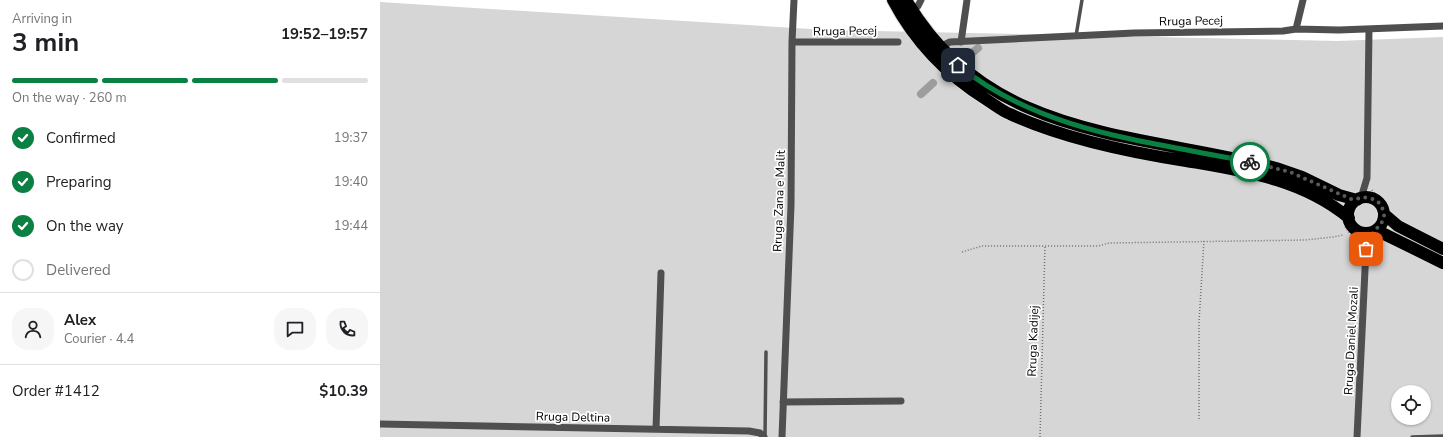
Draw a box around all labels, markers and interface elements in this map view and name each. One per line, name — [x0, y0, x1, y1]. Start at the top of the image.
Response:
text: Arriving in — [12, 10, 72, 28]
street label: Rruga Pecej — [1159, 12, 1223, 30]
street label: Rruga Pecej — [813, 22, 877, 40]
text: 19:52–19:57 — [281, 24, 368, 44]
text: 3 min — [12, 25, 79, 60]
pin — [941, 48, 975, 82]
icon: home — [947, 54, 969, 76]
text: On the way · 260 m — [12, 89, 127, 107]
icon: check — [12, 127, 34, 149]
text: Confirmed — [46, 128, 116, 148]
text: 19:37 — [334, 129, 368, 147]
courier — [1230, 142, 1270, 182]
street label: Rruga Zana e Malit — [769, 149, 789, 252]
icon: bike — [1239, 151, 1261, 173]
icon: check — [12, 171, 34, 193]
text: Preparing — [46, 172, 111, 192]
text: 19:40 — [334, 173, 368, 191]
icon: check — [12, 215, 34, 237]
text: On the way — [46, 216, 124, 236]
text: 19:44 — [334, 217, 368, 235]
pin — [1349, 232, 1383, 266]
icon: bag — [1355, 238, 1377, 260]
text: Delivered — [46, 260, 111, 280]
street label: Rruga Daniel Mozali — [1340, 286, 1362, 396]
street label: Rruga Kadijej — [1024, 305, 1042, 377]
button: person — [12, 308, 54, 350]
button: chat — [274, 308, 316, 350]
button: phone — [326, 308, 368, 350]
text: Alex — [64, 310, 96, 330]
text: Courier · 4.4 — [64, 330, 134, 348]
text: Order #1412 — [12, 381, 100, 401]
text: $10.39 — [319, 381, 368, 401]
map controls — [1391, 385, 1431, 425]
button: locate — [1391, 385, 1431, 425]
street label: Rruga Deltina — [536, 408, 610, 426]

